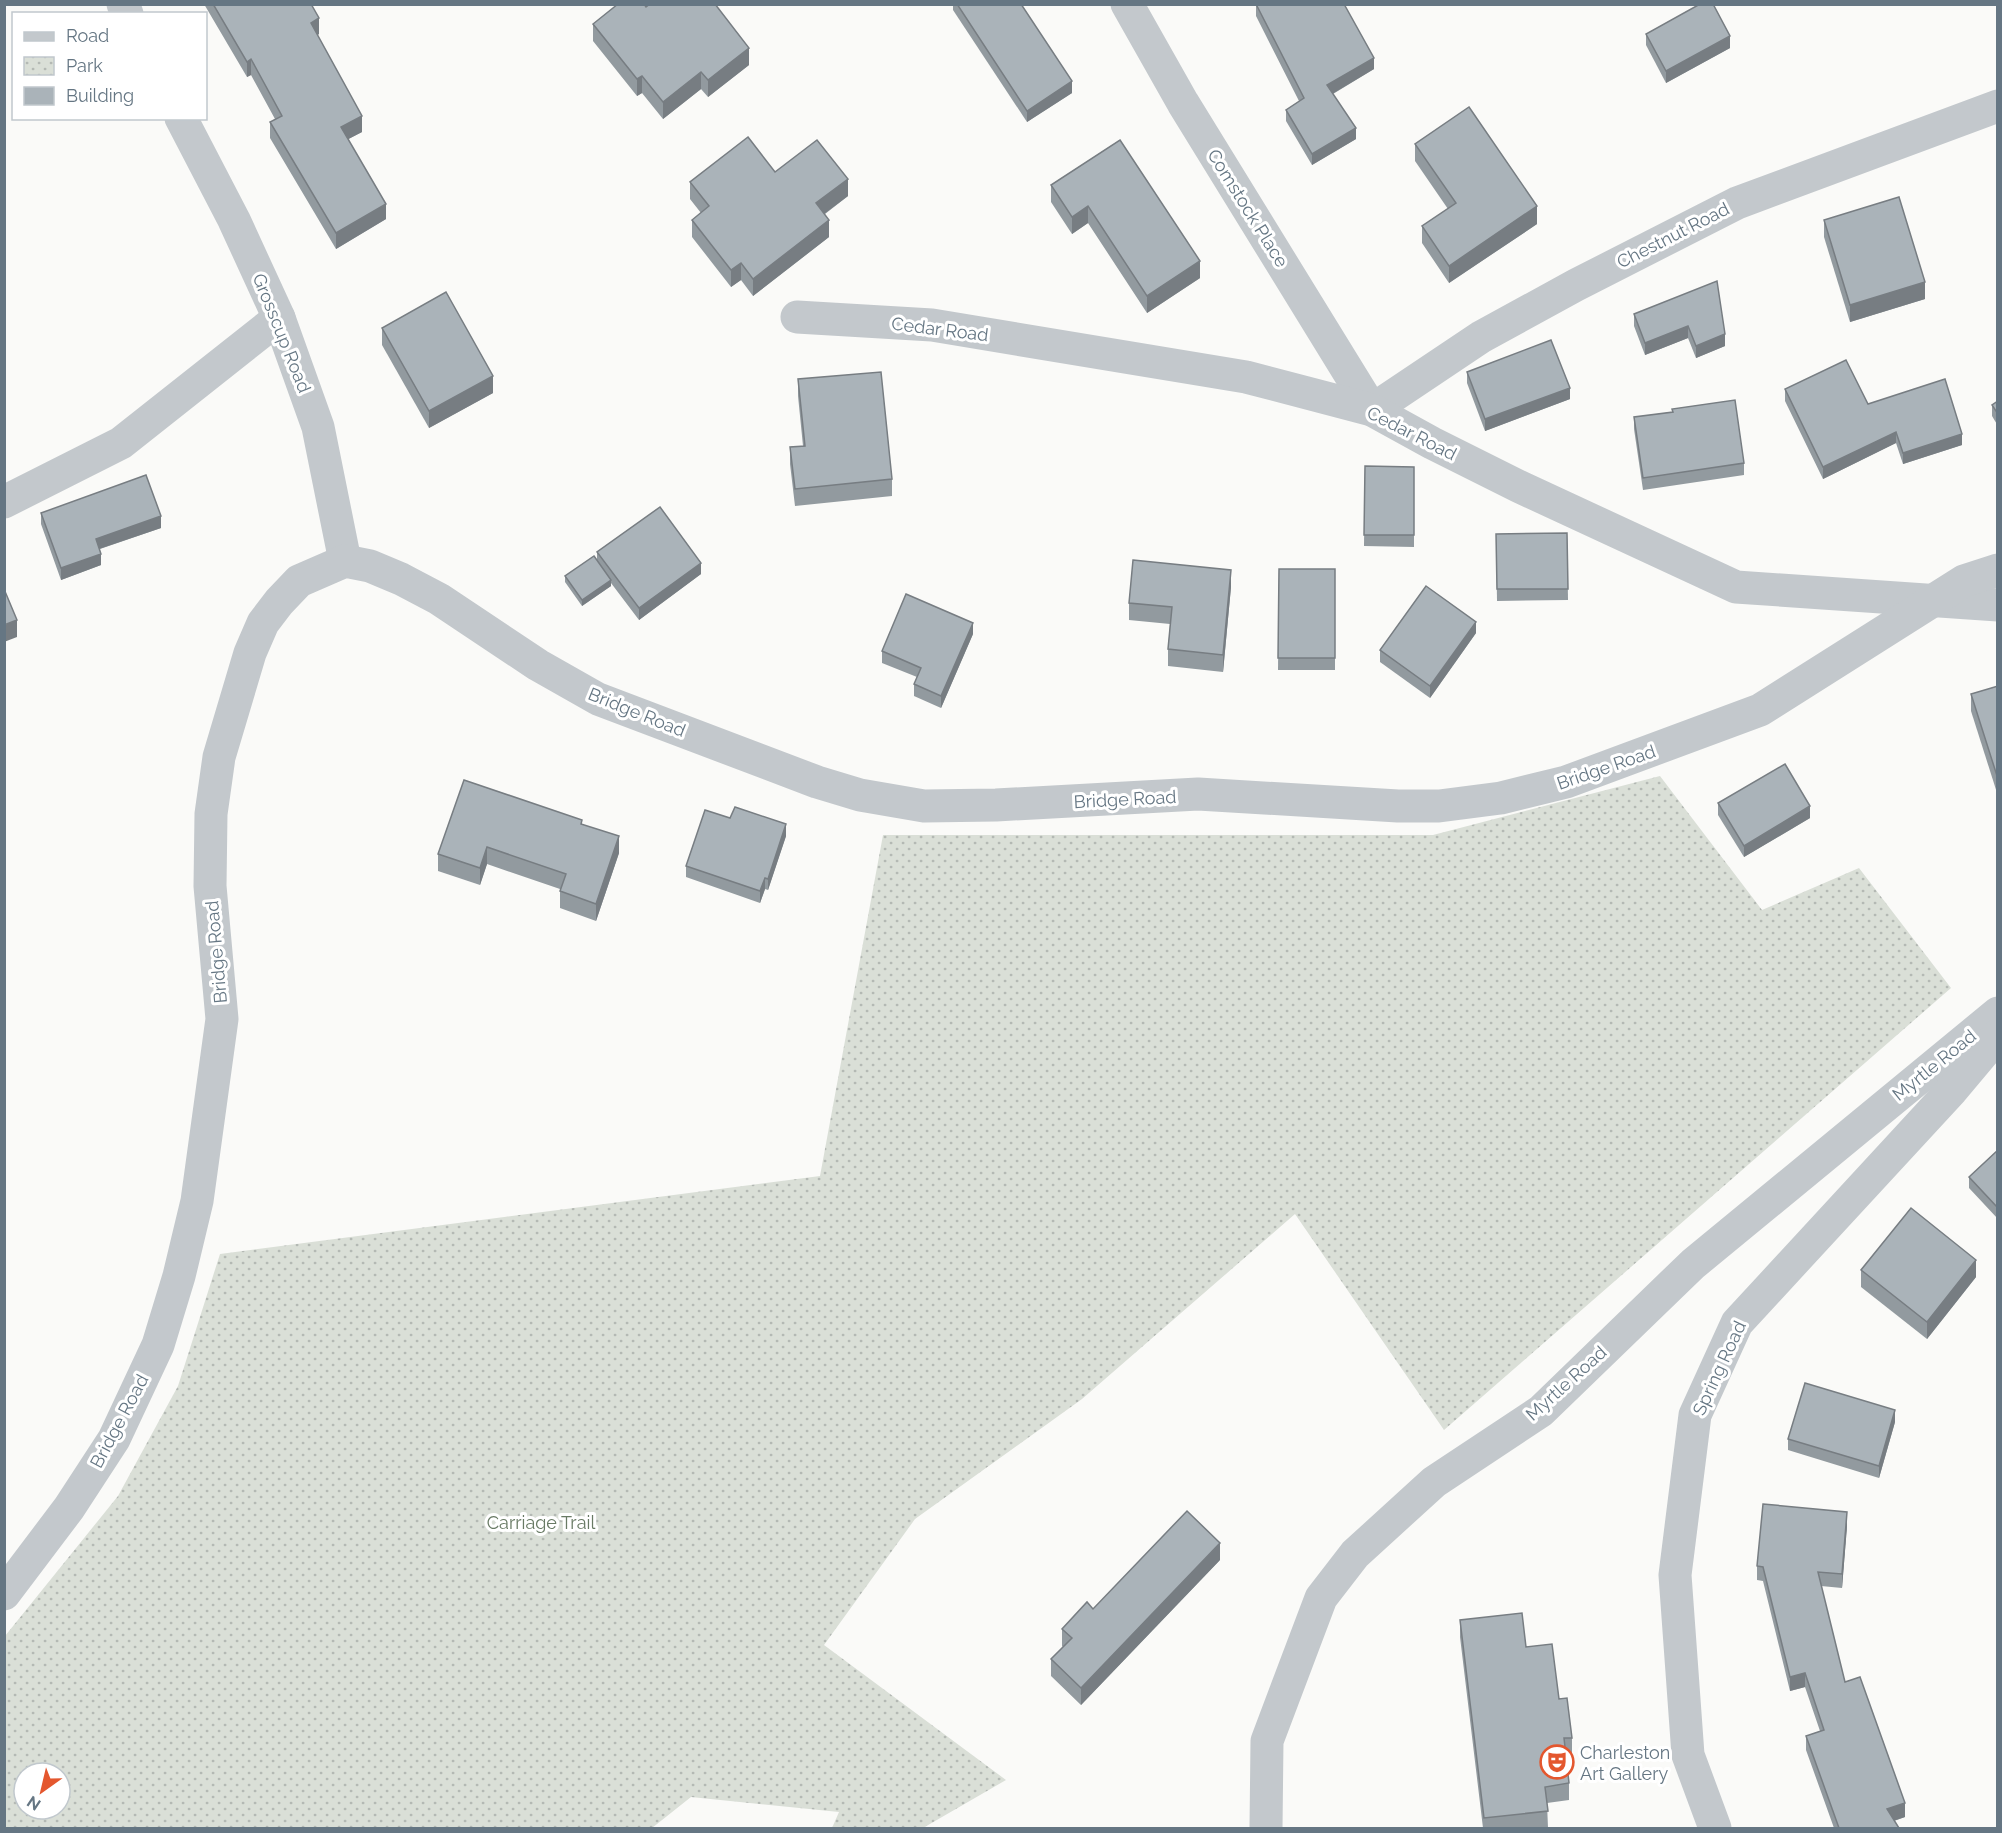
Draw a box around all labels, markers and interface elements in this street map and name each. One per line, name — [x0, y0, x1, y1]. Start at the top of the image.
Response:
legend — [12, 12, 207, 120]
text: Road — [66, 25, 109, 46]
text: Park — [66, 55, 103, 76]
text: Building — [66, 85, 134, 106]
street label: Comstock Place — [1203, 145, 1293, 271]
street label: Chestnut Road — [1613, 198, 1733, 272]
street label: Grosscup Road — [249, 270, 315, 396]
street label: Cedar Road — [890, 313, 990, 345]
street label: Cedar Road — [1364, 401, 1460, 465]
street label: Bridge Road — [585, 683, 689, 741]
street label: Bridge Road — [1554, 740, 1658, 794]
street label: Bridge Road — [1073, 786, 1177, 812]
street label: Bridge Road — [201, 900, 231, 1004]
street label: Myrtle Road — [1888, 1025, 1980, 1105]
street label: Spring Road — [1688, 1317, 1750, 1419]
street label: Myrtle Road — [1521, 1341, 1611, 1425]
street label: Bridge Road — [86, 1371, 152, 1471]
park label: Carriage Trail — [487, 1512, 595, 1533]
place label: Charleston Art Gallery — [1580, 1742, 1670, 1784]
theatre icon: Charleston Art Gallery — [1539, 1744, 1575, 1780]
north arrow — [12, 1761, 72, 1821]
text: N — [24, 1792, 44, 1814]

